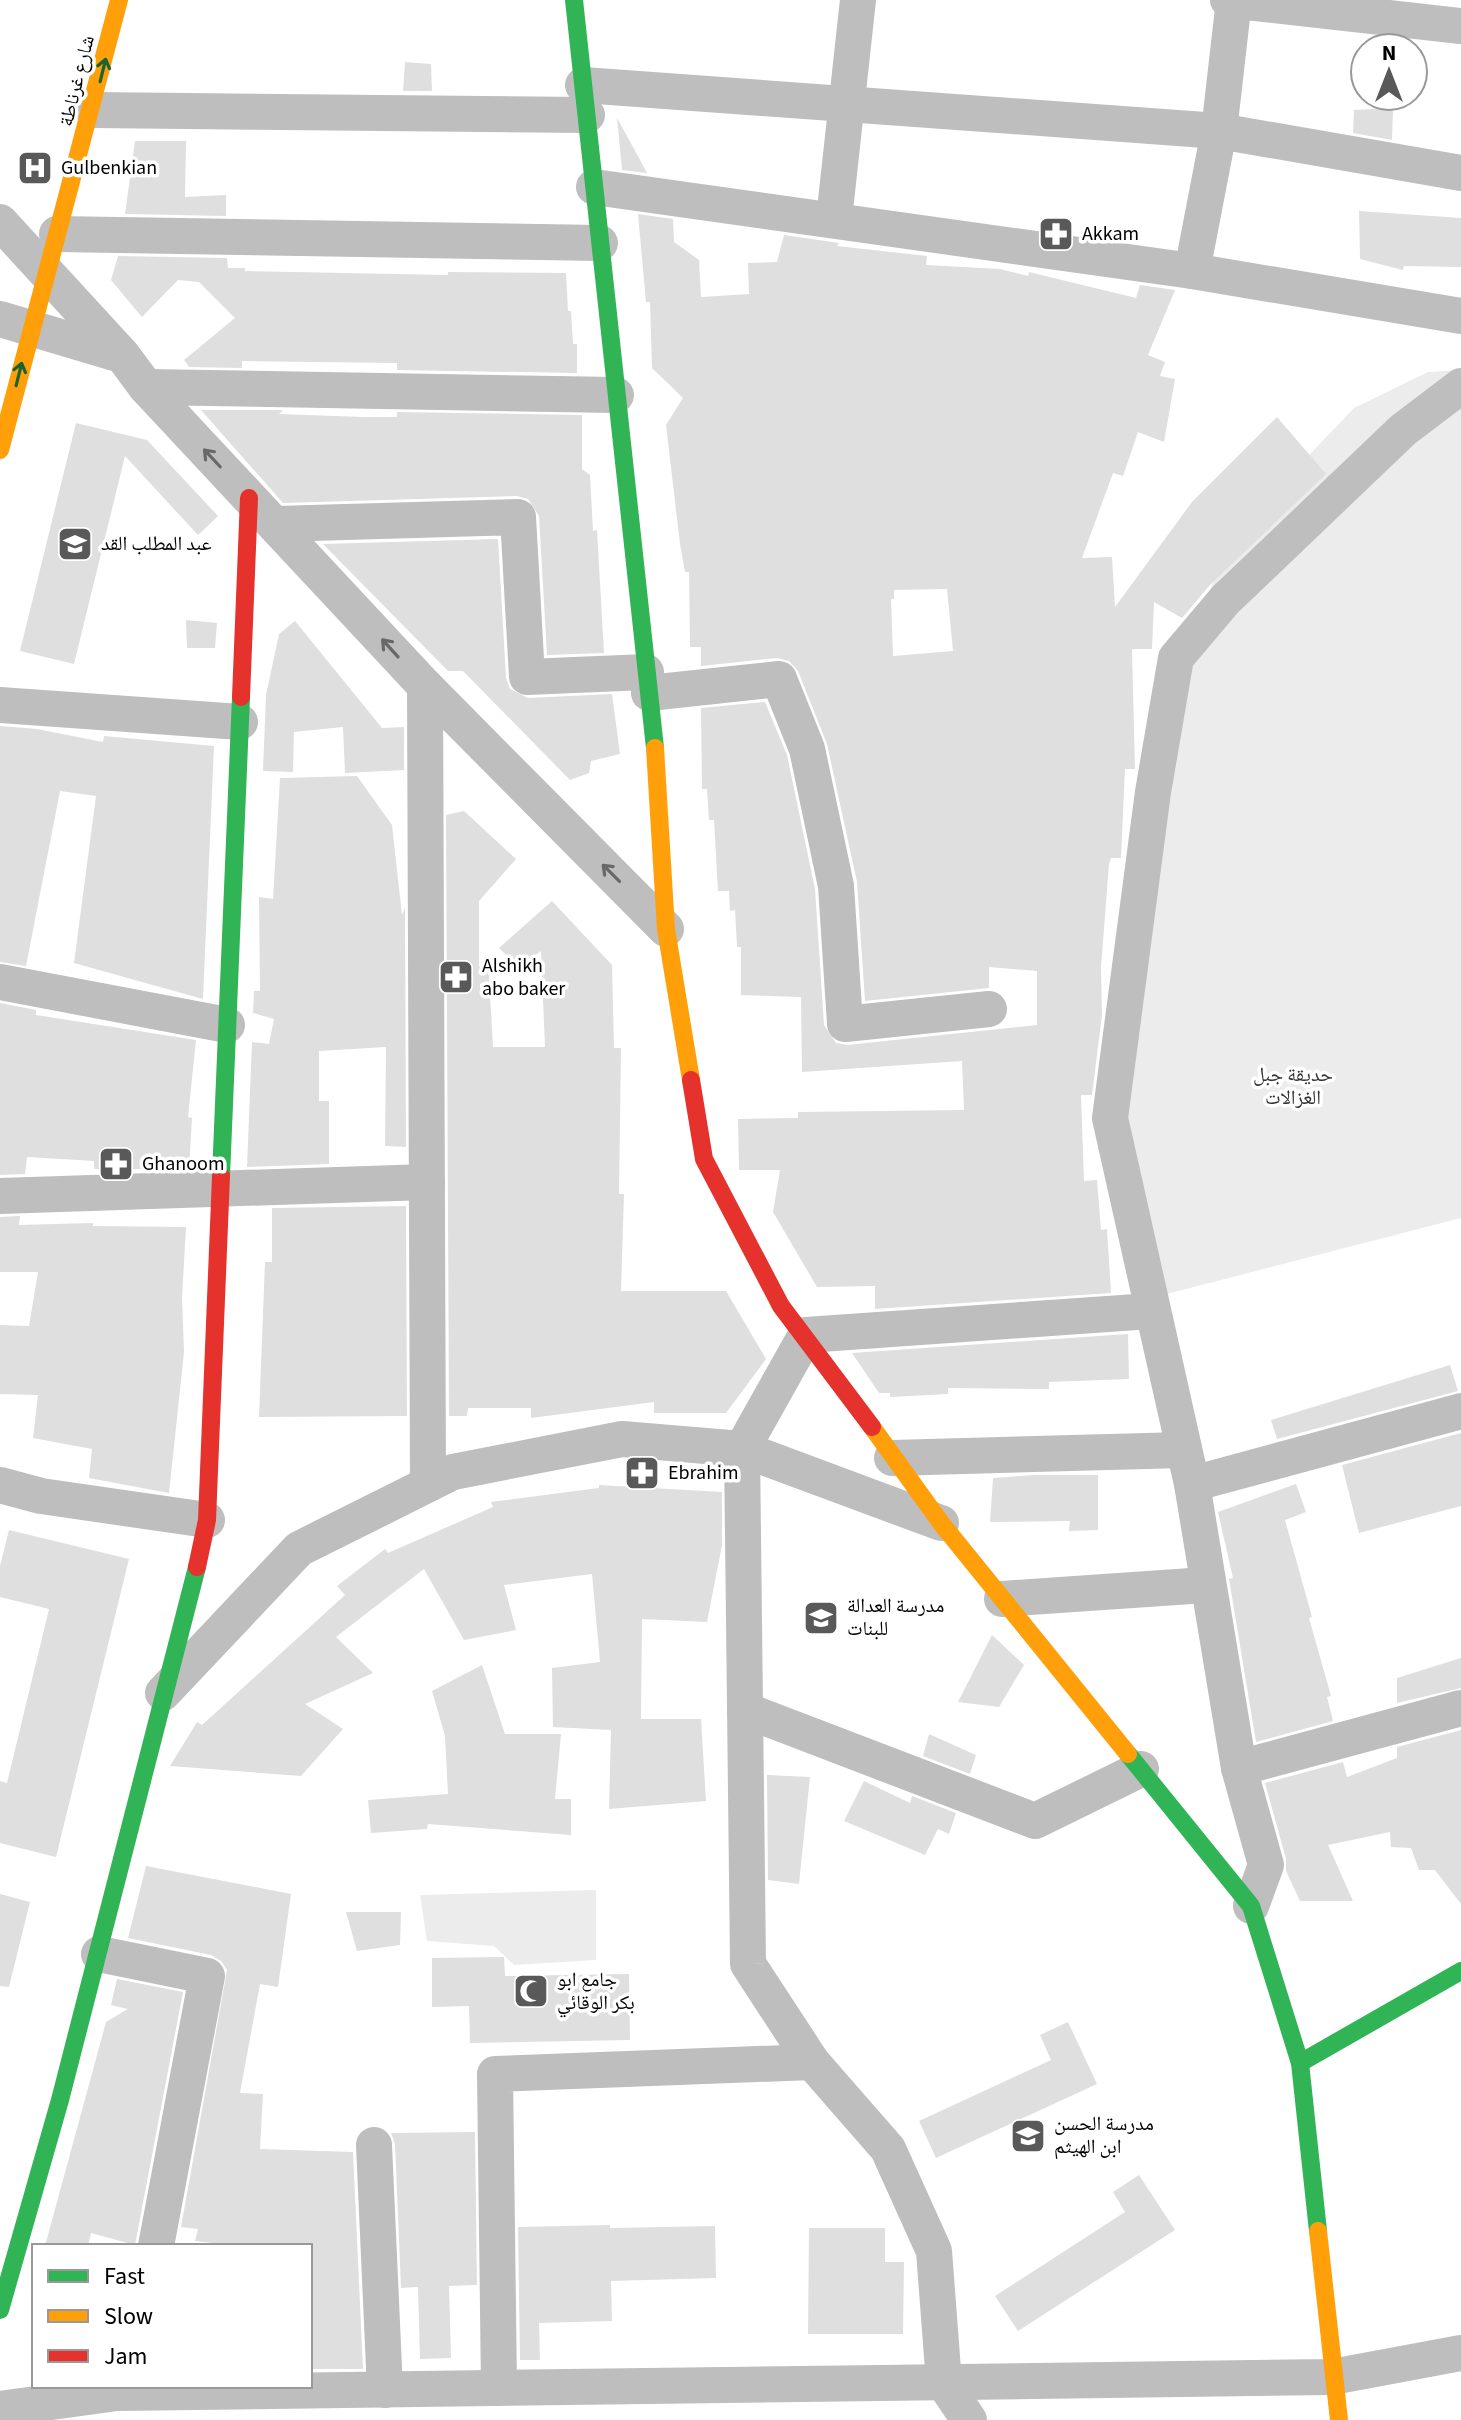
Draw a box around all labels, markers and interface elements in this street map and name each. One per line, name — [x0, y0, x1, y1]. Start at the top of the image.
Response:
street label: شارع غرناطة — [52, 32, 102, 130]
north arrow — [1349, 32, 1429, 112]
text: N — [1382, 37, 1396, 69]
one-way arrow — [96, 57, 111, 83]
hospital icon: Gulbenkian — [16, 149, 54, 187]
place label: Gulbenkian — [61, 154, 157, 182]
pharmacy icon: Akkam — [1037, 215, 1075, 253]
place label: Akkam — [1082, 220, 1139, 248]
one-way arrow — [12, 362, 27, 388]
one-way arrow — [203, 449, 221, 469]
school or university icon: عبد المطلب القد — [56, 525, 94, 563]
place label: عبد المطلب القد — [101, 530, 212, 558]
one-way arrow — [380, 638, 399, 658]
one-way arrow — [601, 864, 621, 883]
place label: Alshikh abo baker — [482, 952, 565, 1003]
pharmacy icon: Alshikh abo baker — [437, 958, 475, 996]
park label: حديقة جبل الغزالات — [1253, 1061, 1333, 1112]
pharmacy icon: Ghanoom — [97, 1145, 135, 1183]
place label: Ghanoom — [142, 1150, 225, 1178]
pharmacy icon: Ebrahim — [623, 1454, 661, 1492]
place label: Ebrahim — [668, 1459, 739, 1487]
place label: مدرسة العدالة للبنات — [847, 1592, 944, 1643]
school or university icon: مدرسة العدالة للبنات — [802, 1599, 840, 1637]
place label: جامع ابو بكر الوقائي — [557, 1966, 635, 2018]
mosque icon: جامع ابو بكر الوقائي — [512, 1972, 550, 2010]
place label: مدرسة الحسن ابن الهيثم — [1054, 2110, 1154, 2161]
school or university icon: مدرسة الحسن ابن الهيثم — [1009, 2117, 1047, 2155]
legend — [32, 2244, 312, 2388]
text: Fast — [104, 2259, 145, 2294]
text: Slow — [104, 2299, 153, 2334]
text: Jam — [104, 2339, 148, 2374]

